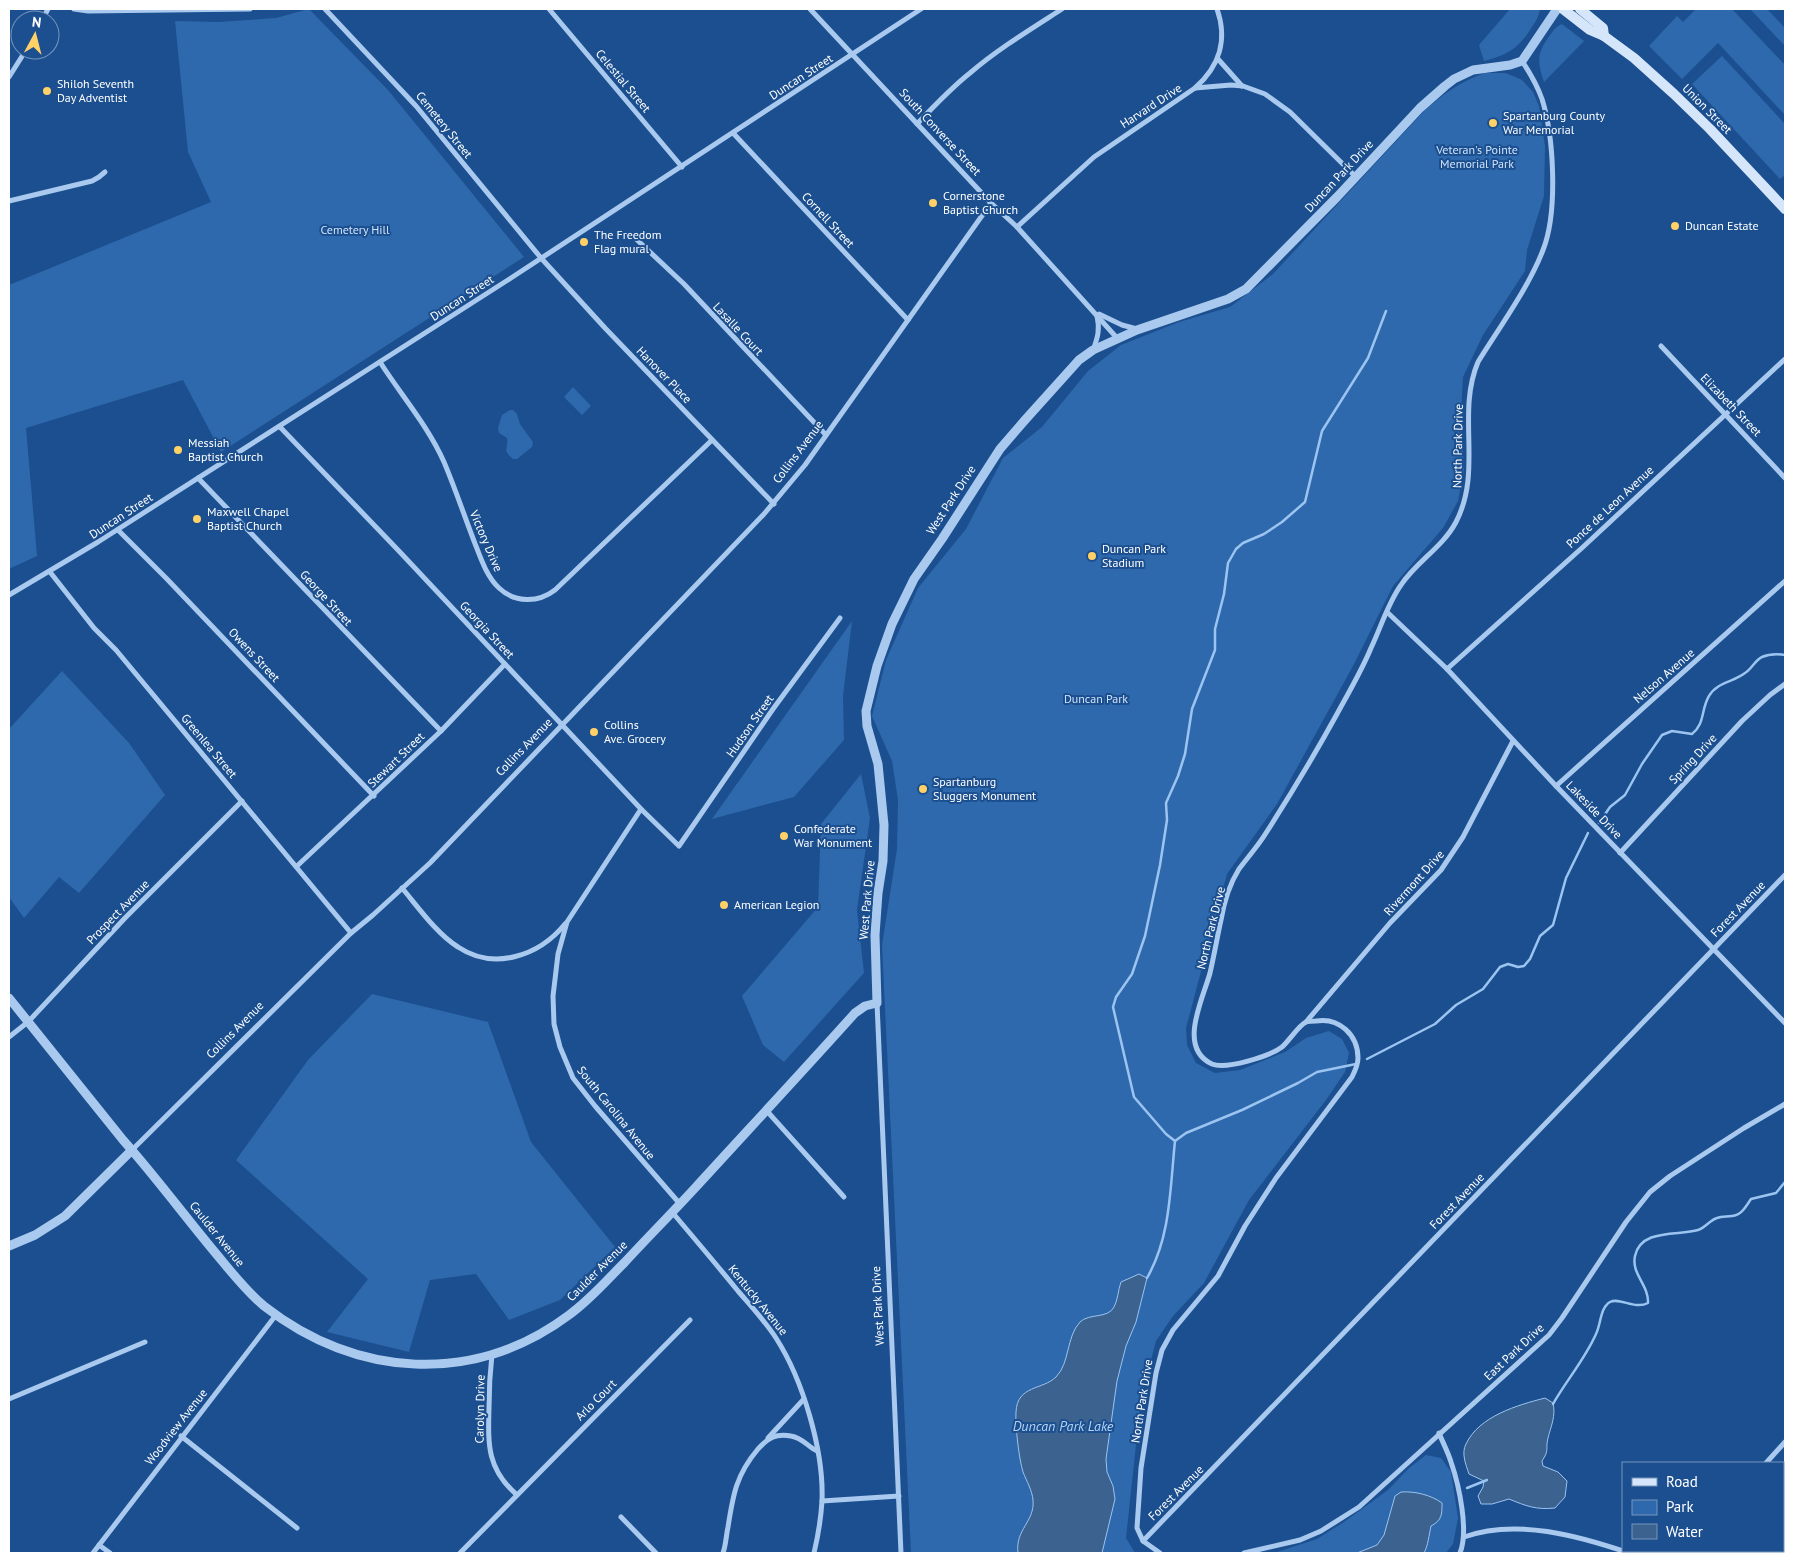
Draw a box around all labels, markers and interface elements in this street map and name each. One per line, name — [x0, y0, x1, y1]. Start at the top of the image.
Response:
north arrow — [10, 10, 60, 60]
text: N — [31, 13, 42, 32]
street label: Celestial Street — [593, 46, 654, 115]
street label: Duncan Street — [766, 51, 835, 103]
place label: Shiloh Seventh Day Adventist — [57, 76, 134, 105]
street label: Harvard Drive — [1117, 80, 1184, 131]
street label: Union Street — [1679, 81, 1735, 137]
marker: Shiloh Seventh Day Adventist — [41, 85, 53, 97]
street label: South Converse Street — [896, 85, 985, 178]
street label: Cemetery Street — [413, 88, 476, 161]
place label: Spartanburg County War Memorial — [1503, 108, 1605, 137]
marker: Spartanburg County War Memorial — [1487, 117, 1499, 129]
street label: Duncan Park Drive — [1301, 136, 1376, 215]
park label: Veteran's Pointe Memorial Park — [1435, 142, 1518, 171]
place label: Cornerstone Baptist Church — [943, 188, 1018, 217]
street label: Cornell Street — [799, 189, 858, 251]
marker: Cornerstone Baptist Church — [927, 197, 939, 209]
place label: Duncan Estate — [1685, 218, 1759, 233]
marker: Duncan Estate — [1669, 220, 1681, 232]
park label: Cemetery Hill — [320, 222, 390, 237]
place label: The Freedom Flag mural — [594, 227, 662, 256]
marker: The Freedom Flag mural — [578, 236, 590, 248]
street label: Duncan Street — [427, 272, 496, 324]
street label: Lasalle Court — [710, 299, 767, 358]
street label: Hanover Place — [634, 343, 695, 406]
street label: Elizabeth Street — [1698, 370, 1765, 439]
street label: North Park Drive — [1449, 404, 1466, 488]
street label: Collins Avenue — [769, 417, 826, 486]
place label: Messiah Baptist Church — [188, 435, 263, 464]
marker: Messiah Baptist Church — [172, 444, 184, 456]
street label: West Park Drive — [923, 462, 979, 537]
street label: Ponce de Leon Avenue — [1563, 462, 1657, 551]
street label: Duncan Street — [86, 490, 155, 542]
place label: Maxwell Chapel Baptist Church — [207, 504, 290, 533]
street label: Victory Drive — [466, 507, 506, 574]
marker: Maxwell Chapel Baptist Church — [191, 513, 203, 525]
place label: Duncan Park Stadium — [1102, 541, 1166, 570]
marker: Duncan Park Stadium — [1086, 550, 1098, 562]
street label: George Street — [297, 567, 356, 628]
street label: Georgia Street — [457, 598, 518, 662]
street label: Owens Street — [226, 625, 283, 685]
street label: Nelson Avenue — [1630, 645, 1697, 706]
park label: Duncan Park — [1064, 691, 1128, 706]
street label: Hudson Street — [723, 692, 777, 760]
street label: Greenlea Street — [178, 710, 241, 781]
street label: Collins Avenue — [492, 714, 555, 779]
place label: Collins Ave. Grocery — [604, 717, 666, 746]
marker: Collins Ave. Grocery — [588, 726, 600, 738]
street label: Stewart Street — [364, 729, 427, 791]
street label: Spring Drive — [1666, 730, 1720, 787]
place label: Spartanburg Sluggers Monument — [933, 774, 1036, 803]
street label: Lakeside Drive — [1563, 778, 1626, 842]
marker: Spartanburg Sluggers Monument — [917, 783, 929, 795]
place label: Confederate War Monument — [794, 821, 872, 850]
marker: Confederate War Monument — [778, 830, 790, 842]
street label: Rivermont Drive — [1380, 847, 1447, 919]
street label: West Park Drive — [856, 860, 877, 940]
street label: Prospect Avenue — [83, 876, 152, 947]
street label: Forest Avenue — [1707, 877, 1768, 940]
street label: North Park Drive — [1193, 885, 1228, 971]
place label: American Legion — [734, 897, 819, 912]
marker: American Legion — [718, 899, 730, 911]
street label: Collins Avenue — [203, 998, 266, 1061]
street label: South Carolina Avenue — [574, 1063, 659, 1162]
street label: Forest Avenue — [1426, 1169, 1487, 1232]
street label: Caulder Avenue — [187, 1198, 248, 1269]
street label: Caulder Avenue — [563, 1237, 630, 1304]
street label: Kentucky Avenue — [725, 1261, 791, 1338]
street label: West Park Drive — [868, 1266, 887, 1346]
street label: East Park Drive — [1481, 1320, 1547, 1383]
street label: North Park Drive — [1127, 1358, 1156, 1444]
street label: Carolyn Drive — [471, 1374, 488, 1444]
street label: Arlo Court — [572, 1376, 619, 1423]
street label: Woodview Avenue — [141, 1386, 210, 1468]
water label: Duncan Park Lake — [1013, 1417, 1114, 1435]
street label: Forest Avenue — [1145, 1462, 1206, 1523]
legend — [1622, 1462, 1784, 1552]
text: Road — [1666, 1472, 1698, 1491]
text: Park — [1666, 1497, 1694, 1516]
text: Water — [1666, 1522, 1703, 1541]

